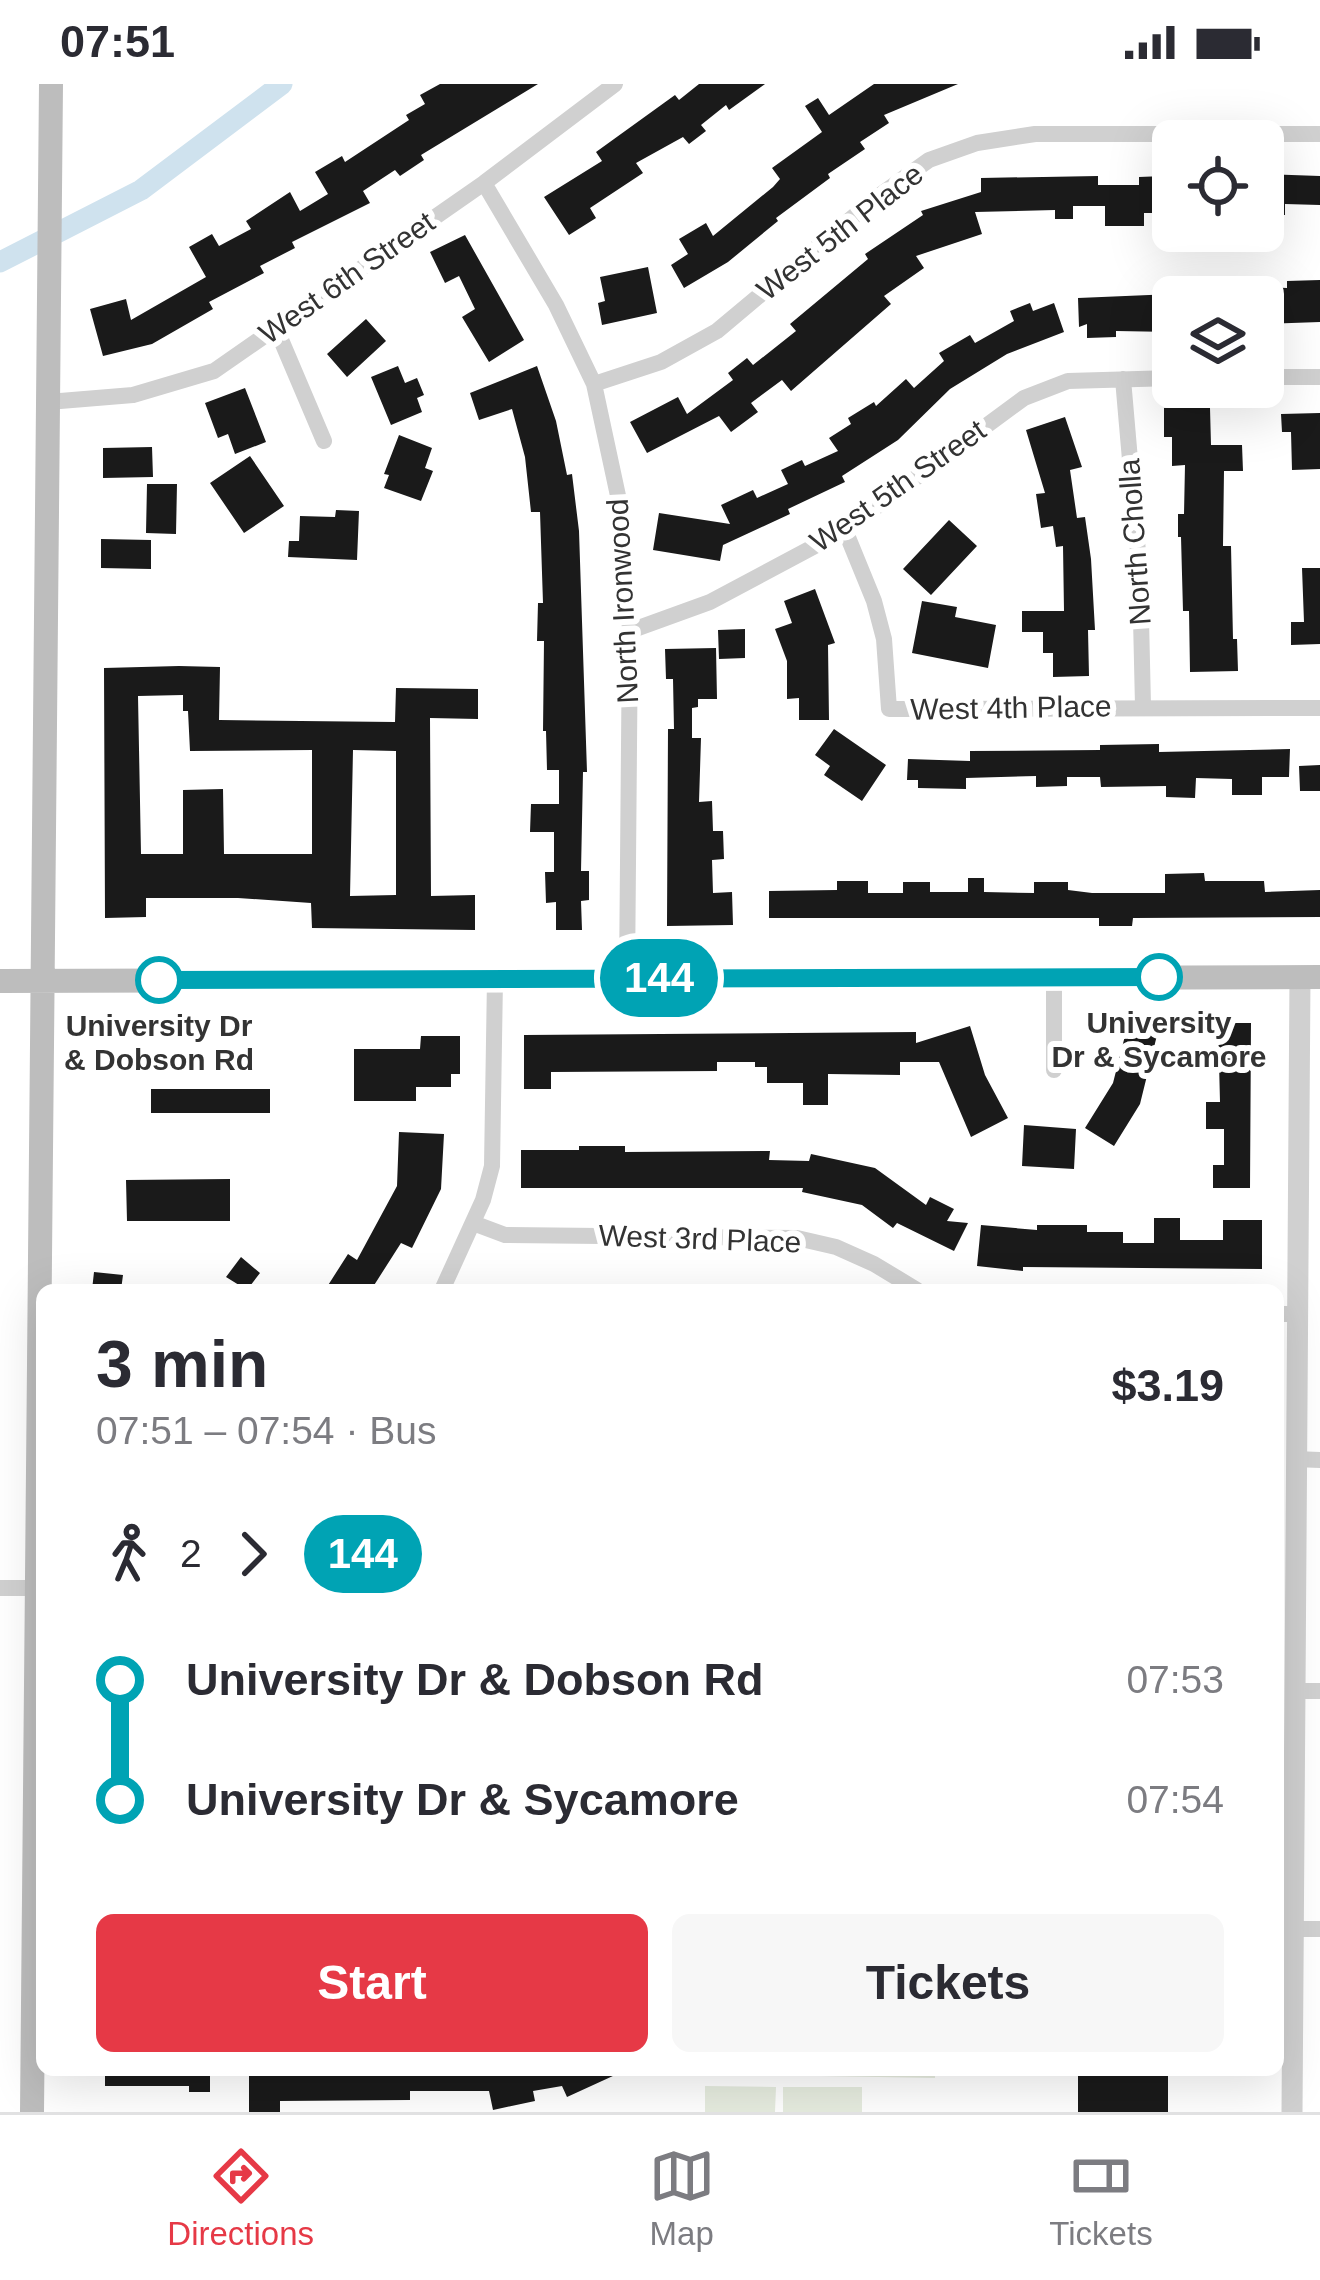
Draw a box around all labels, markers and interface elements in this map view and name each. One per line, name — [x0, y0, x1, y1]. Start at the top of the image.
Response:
text: 07:51 — [60, 16, 175, 67]
map controls — [1152, 120, 1284, 408]
button: locate — [1152, 120, 1284, 252]
street label: West 5th Place — [750, 157, 929, 307]
street label: West 6th Street — [253, 205, 441, 350]
button: layers — [1152, 276, 1284, 408]
street label: West 5th Street — [804, 413, 992, 558]
street label: North Cholla — [1112, 457, 1157, 626]
street label: North Ironwood — [601, 498, 644, 704]
street label: West 4th Place — [910, 689, 1112, 726]
line badge: 144 — [590, 939, 728, 1017]
text: 144 — [624, 954, 694, 1001]
marker: University Dr & Sycamore — [1137, 955, 1181, 999]
marker: University Dr & Dobson Rd — [137, 958, 181, 1002]
place label: University Dr & Sycamore — [1051, 1006, 1267, 1073]
place label: University Dr & Dobson Rd — [64, 1009, 254, 1076]
street label: West 3rd Place — [598, 1218, 802, 1259]
text: 3 min — [96, 1327, 268, 1401]
text: $3.19 — [1111, 1360, 1224, 1411]
text: 07:51 – 07:54 · Bus — [96, 1409, 436, 1452]
icon: walk — [96, 1521, 162, 1587]
icon: forward — [220, 1521, 286, 1587]
text: 144 — [328, 1530, 398, 1577]
text: 2 — [180, 1532, 202, 1575]
text: University Dr & Dobson Rd — [186, 1654, 764, 1705]
text: 07:53 — [1126, 1658, 1224, 1701]
text: University Dr & Sycamore — [186, 1774, 739, 1825]
text: 07:54 — [1126, 1778, 1224, 1821]
button: Start — [96, 1914, 648, 2052]
button: Tickets — [672, 1914, 1224, 2052]
tab: Directions — [167, 2143, 314, 2253]
tab: Map — [649, 2143, 715, 2253]
tab: Tickets — [1049, 2143, 1153, 2253]

